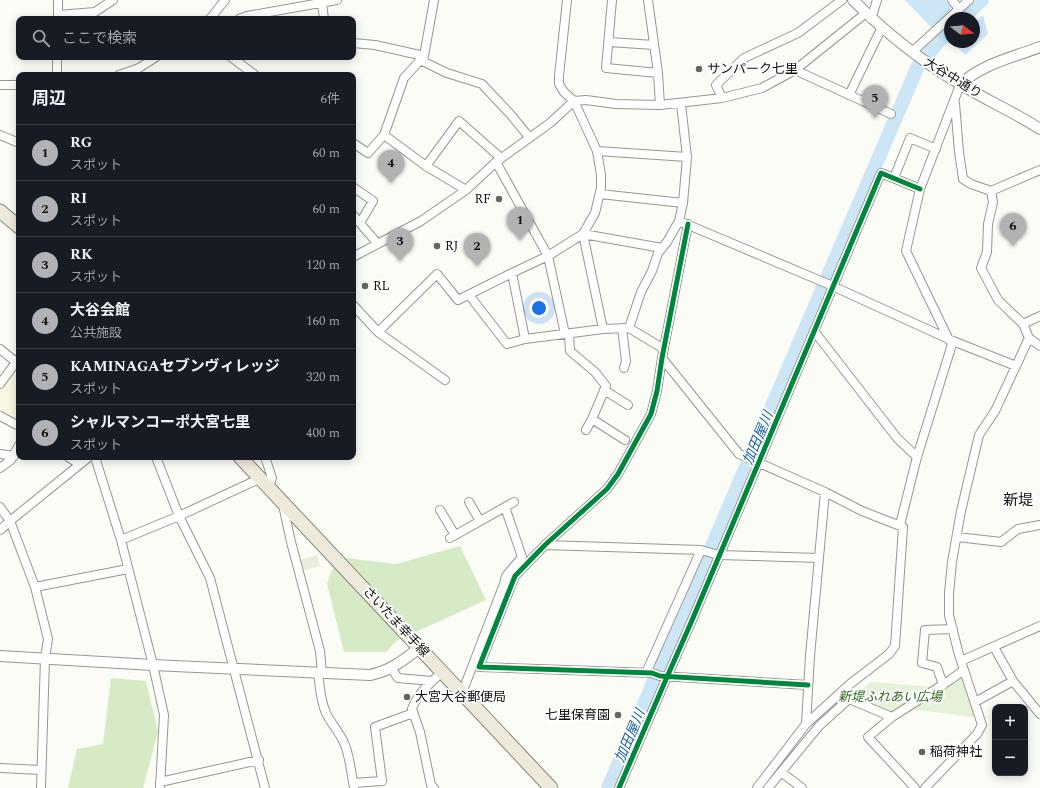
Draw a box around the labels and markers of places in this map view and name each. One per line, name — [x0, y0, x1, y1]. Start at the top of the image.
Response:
place label: サンパーク七里 — [707, 59, 798, 79]
marker: サンパーク七里 — [694, 64, 704, 74]
pin: 5 — [862, 85, 888, 118]
pin: 4 — [378, 150, 404, 183]
place label: RF — [474, 189, 491, 209]
marker: RF — [494, 194, 504, 204]
pin: 1 — [507, 207, 533, 240]
pin: 6 — [1000, 213, 1026, 246]
pin: 3 — [387, 228, 413, 261]
pin: 2 — [464, 233, 490, 266]
place label: RJ — [445, 236, 459, 256]
marker: RJ — [432, 241, 442, 251]
place label: RL — [373, 276, 390, 296]
marker: RL — [360, 281, 370, 291]
place label: 大宮大谷郵便局 — [415, 687, 506, 707]
marker: 大宮大谷郵便局 — [402, 692, 412, 702]
place label: 七里保育園 — [545, 705, 610, 725]
marker: 七里保育園 — [613, 710, 623, 720]
place label: 稲荷神社 — [930, 742, 982, 762]
marker: 稲荷神社 — [917, 747, 927, 757]

